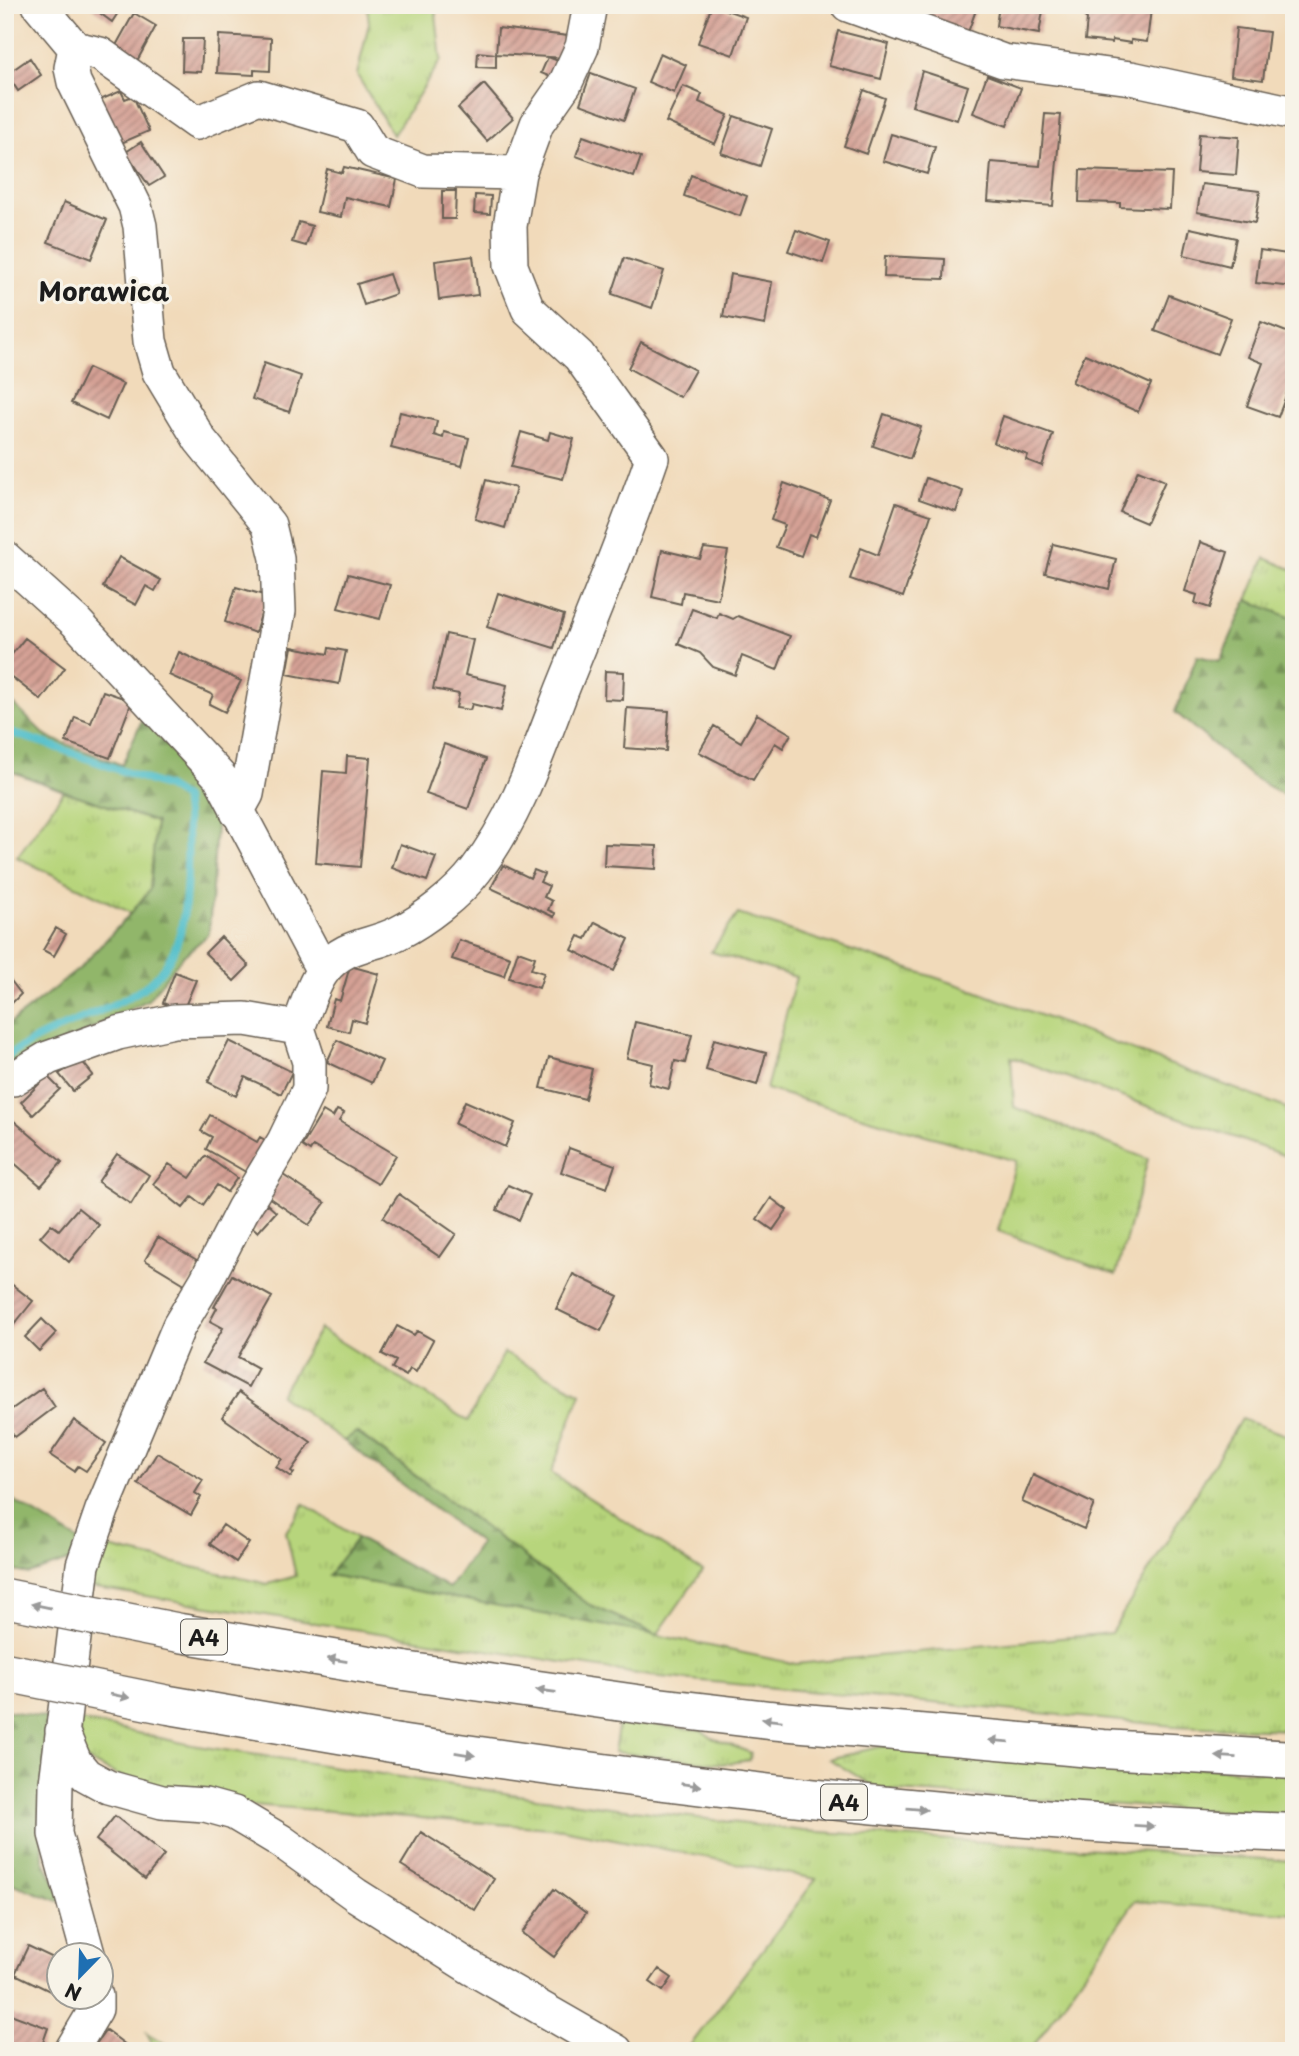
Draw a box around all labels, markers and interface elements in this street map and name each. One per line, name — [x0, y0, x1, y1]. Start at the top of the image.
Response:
district label: Morawica — [39, 271, 169, 310]
one-way arrow — [30, 1600, 52, 1611]
road number: A4 — [181, 1620, 227, 1654]
one-way arrow — [326, 1654, 348, 1665]
one-way arrow — [535, 1685, 557, 1696]
one-way arrow — [109, 1690, 131, 1701]
one-way arrow — [761, 1714, 783, 1725]
one-way arrow — [987, 1735, 1009, 1746]
one-way arrow — [454, 1749, 476, 1760]
one-way arrow — [1214, 1751, 1236, 1762]
one-way arrow — [680, 1780, 702, 1791]
road number: A4 — [821, 1784, 867, 1820]
one-way arrow — [906, 1804, 928, 1815]
one-way arrow — [1133, 1820, 1155, 1831]
north arrow — [46, 1940, 116, 2010]
text: N — [61, 1977, 85, 2008]

